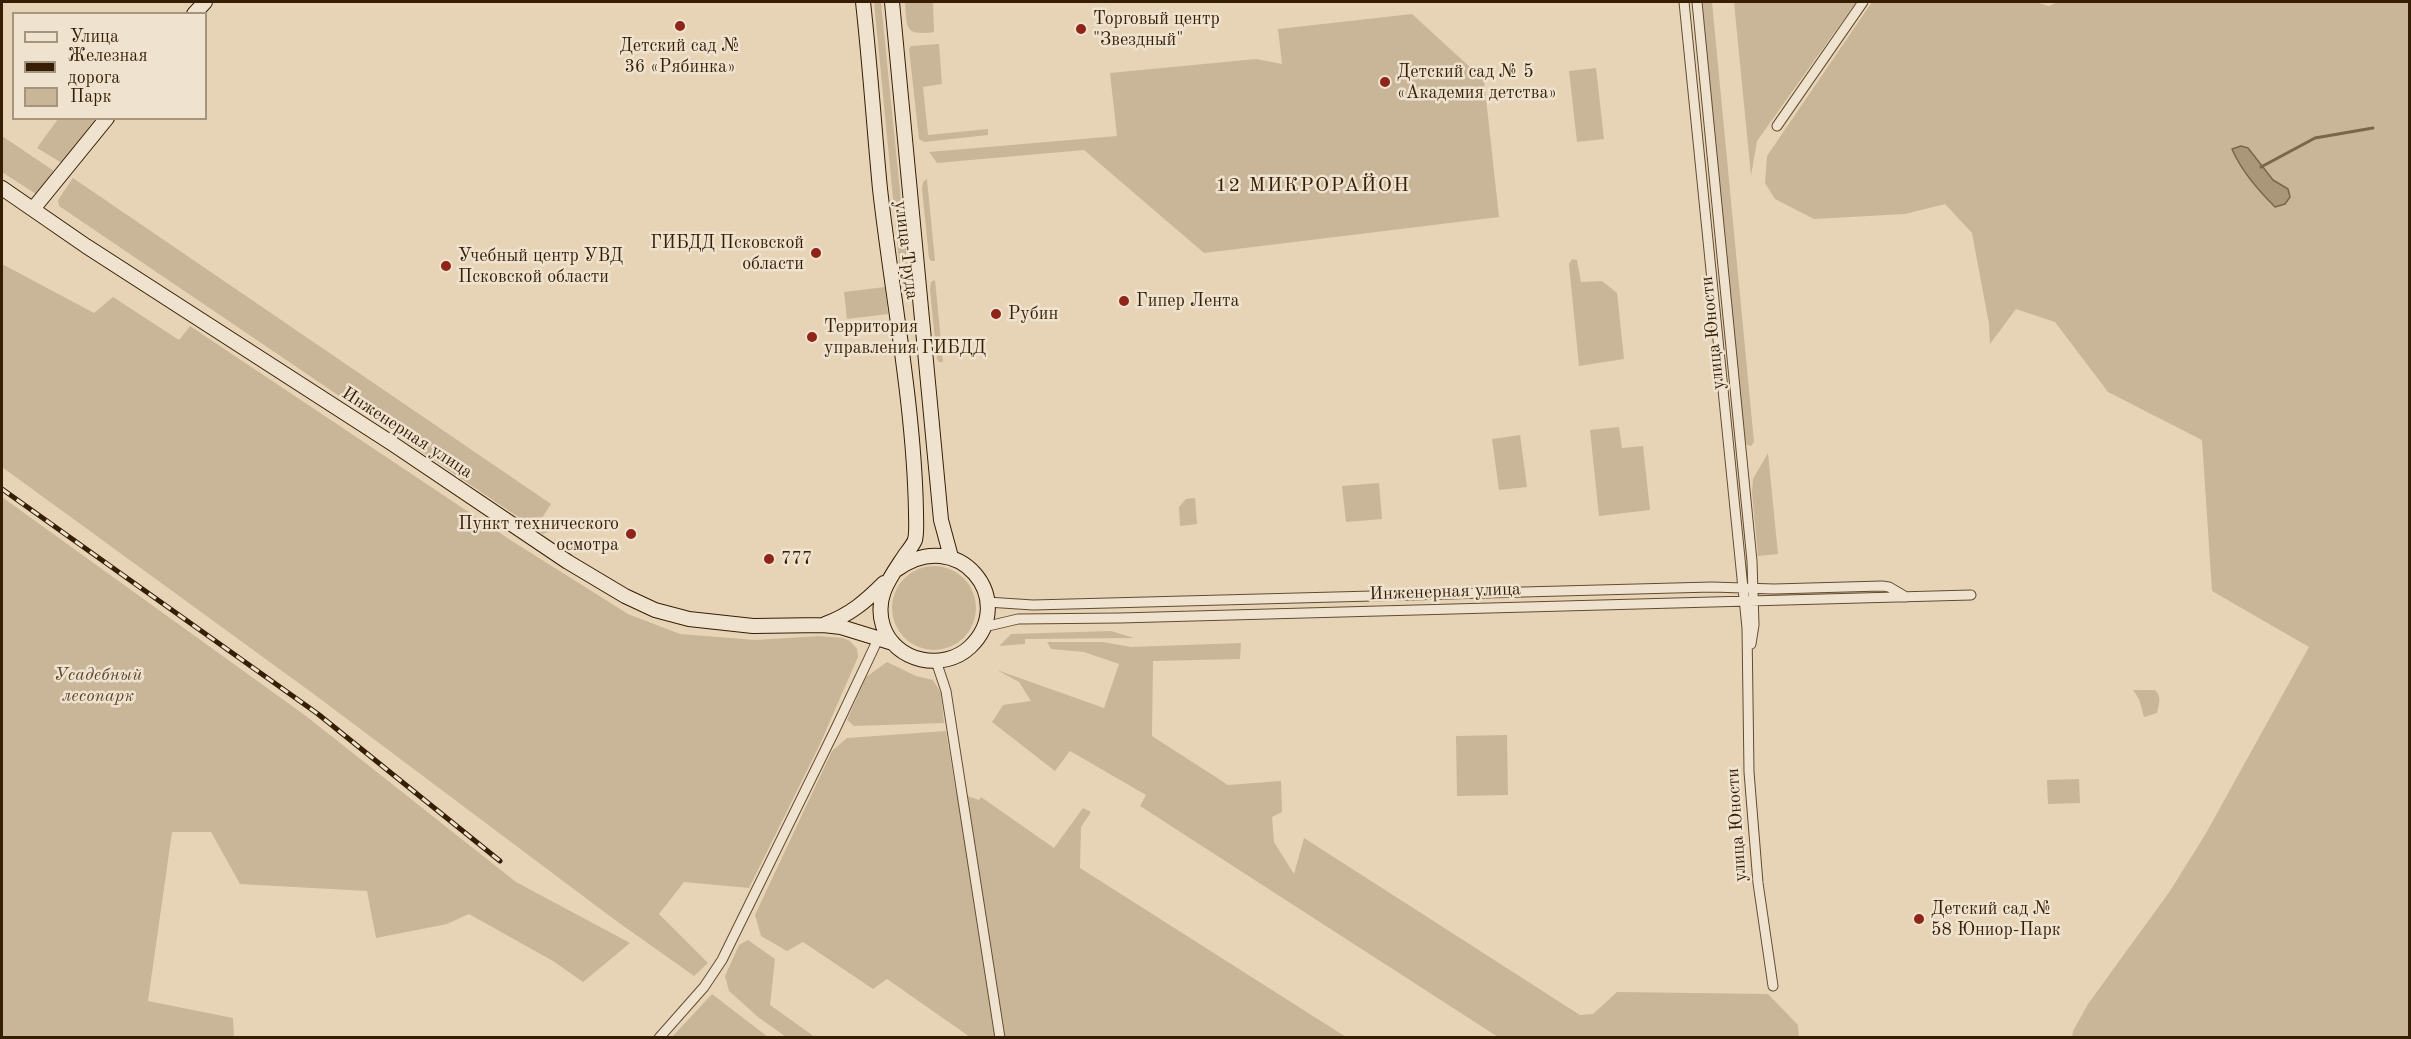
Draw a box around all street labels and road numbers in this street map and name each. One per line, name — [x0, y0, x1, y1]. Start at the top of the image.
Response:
street label: улица Труда — [889, 199, 923, 301]
street label: улица Юности — [1696, 275, 1730, 391]
street label: Инженерная улица — [338, 383, 476, 483]
street label: Инженерная улица — [1369, 579, 1521, 605]
street label: улица Юности — [1722, 767, 1752, 883]

